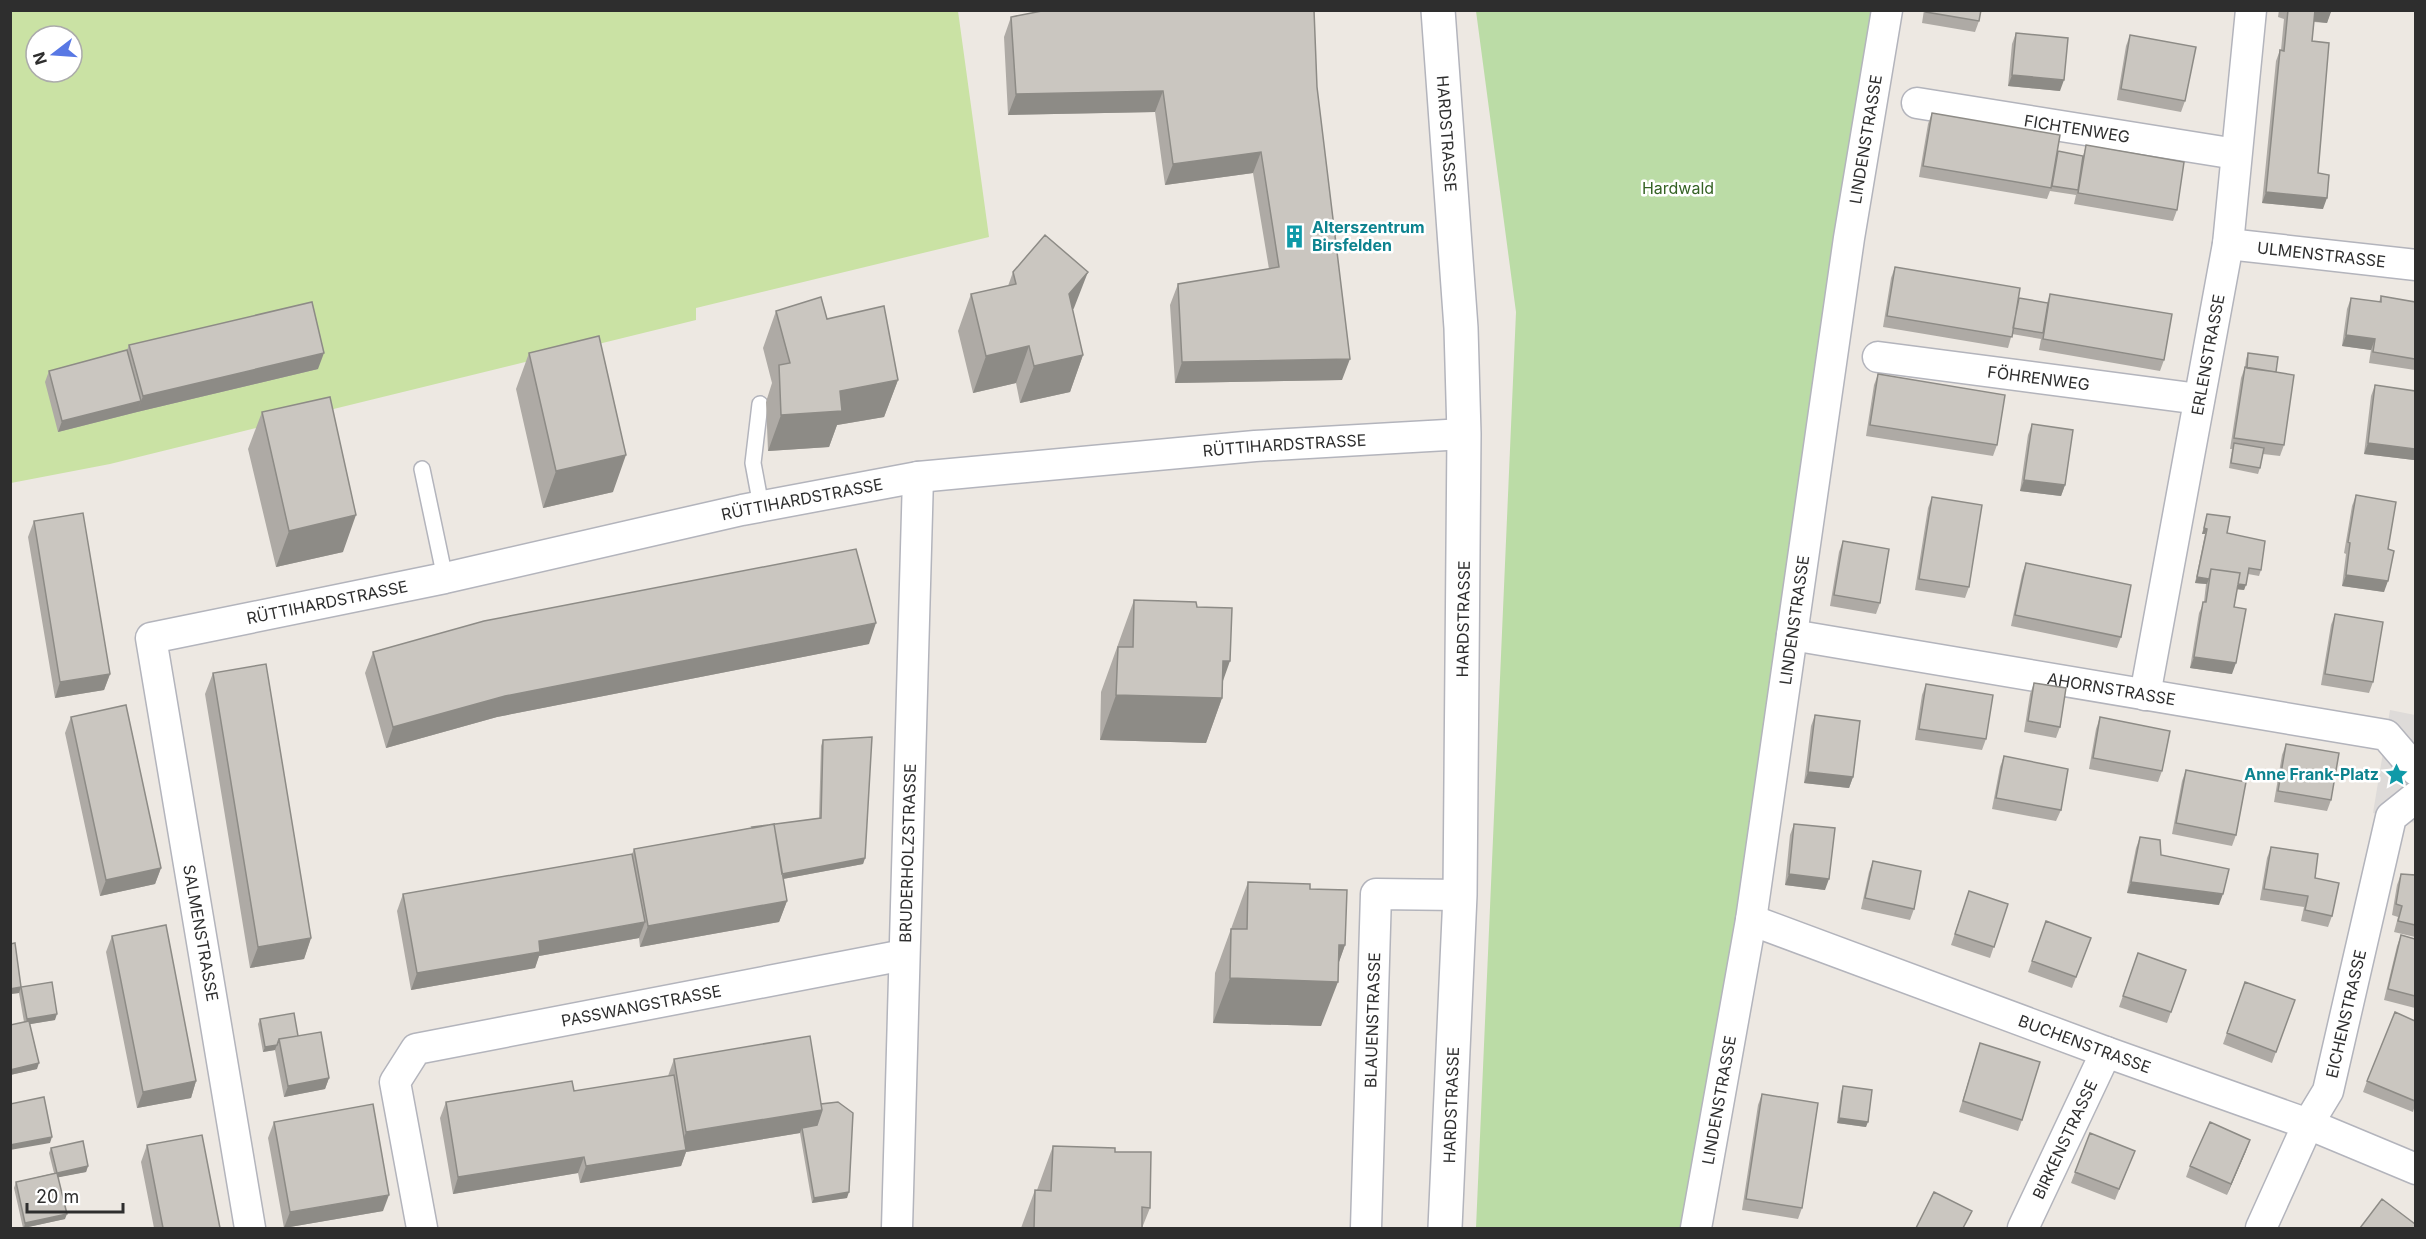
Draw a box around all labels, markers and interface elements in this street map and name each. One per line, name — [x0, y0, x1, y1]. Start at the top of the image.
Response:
north arrow — [24, 24, 84, 84]
text: N — [28, 50, 51, 67]
street label: LINDENSTRASSE — [1845, 73, 1886, 205]
street label: HARDSTRASSE — [1433, 75, 1461, 193]
street label: FICHTENWEG — [2023, 110, 2131, 147]
park label: Hardwald — [1642, 178, 1714, 198]
place label: Alterszentrum Birsfelden — [1312, 217, 1425, 255]
building icon: Alterszentrum Birsfelden — [1281, 223, 1307, 249]
street label: ULMENSTRASSE — [2256, 237, 2387, 272]
street label: ERLENSTRASSE — [2187, 293, 2229, 417]
street label: FÖHRENWEG — [1986, 361, 2091, 395]
street label: RÜTTIHARDSTRASSE — [1202, 430, 1367, 461]
street label: RÜTTIHARDSTRASSE — [719, 474, 884, 524]
street label: LINDENSTRASSE — [1775, 554, 1813, 686]
street label: HARDSTRASSE — [1452, 560, 1474, 678]
street label: RÜTTIHARDSTRASSE — [245, 576, 409, 628]
street label: AHORNSTRASSE — [2046, 668, 2177, 709]
place icon: Anne Frank-Platz — [2384, 761, 2410, 787]
street label: BRUDERHOLZSTRASSE — [895, 763, 920, 943]
place label: Anne Frank-Platz — [2244, 764, 2379, 784]
street label: SALMENSTRASSE — [179, 863, 223, 1003]
street label: EICHENSTRASSE — [2321, 948, 2370, 1080]
street label: BLAUENSTRASSE — [1360, 952, 1384, 1088]
street label: PASSWANGSTRASSE — [560, 980, 723, 1031]
street label: BUCHENSTRASSE — [2016, 1010, 2154, 1077]
street label: LINDENSTRASSE — [1698, 1034, 1740, 1166]
street label: HARDSTRASSE — [1439, 1046, 1463, 1164]
street label: BIRKENSTRASSE — [2028, 1076, 2101, 1202]
scale bar — [27, 1176, 123, 1214]
text: 20 m — [36, 1186, 79, 1207]

